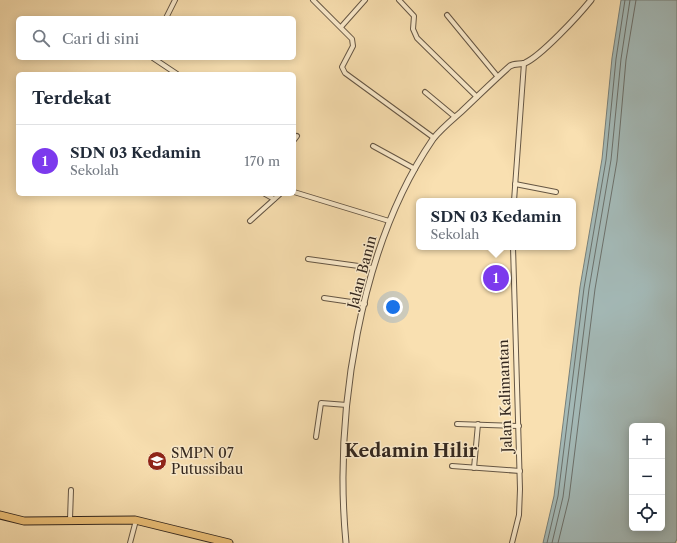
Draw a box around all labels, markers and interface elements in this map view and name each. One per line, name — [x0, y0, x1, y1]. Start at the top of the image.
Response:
search box — [16, 16, 296, 60]
icon: search — [30, 27, 52, 49]
text: Cari di sini — [62, 29, 139, 48]
text: Terdekat — [32, 88, 111, 108]
text: SDN 03 Kedamin — [70, 143, 201, 162]
text: 1 — [42, 153, 48, 169]
text: 170 m — [244, 153, 280, 169]
text: Sekolah — [70, 162, 119, 178]
popup — [416, 198, 576, 250]
text: SDN 03 Kedamin — [431, 207, 561, 226]
text: Sekolah — [431, 226, 479, 242]
street label: Jalan Banin — [343, 233, 380, 313]
pin: 1 — [483, 263, 509, 293]
your location — [383, 297, 403, 317]
street label: Jalan Kalimantan — [494, 339, 516, 455]
map controls — [629, 423, 665, 531]
button: + — [629, 423, 665, 459]
district label: Kedamin Hilir — [345, 440, 478, 462]
place label: SMPN 07 Putussibau — [171, 444, 244, 478]
school or university icon: SMPN 07 Putussibau — [146, 450, 168, 472]
button: − — [629, 459, 665, 495]
button: locate — [629, 495, 665, 531]

